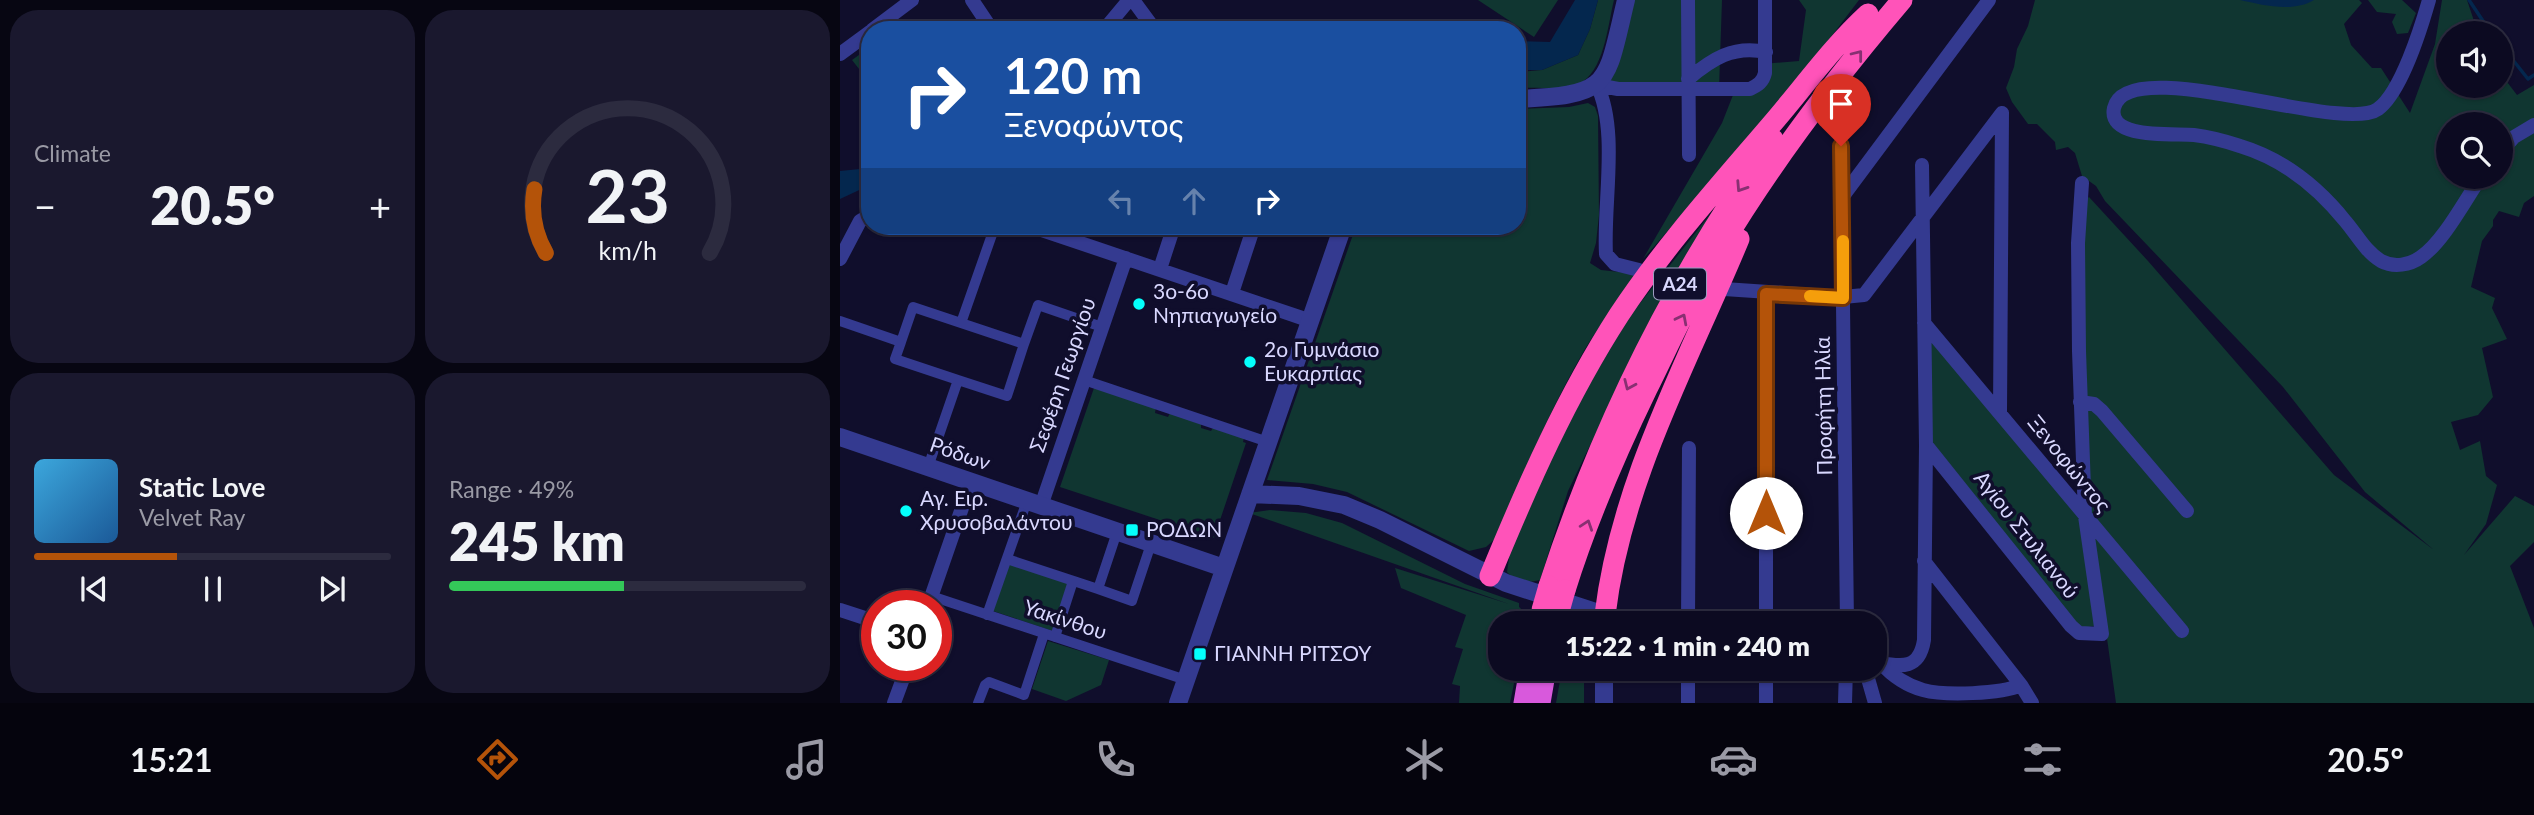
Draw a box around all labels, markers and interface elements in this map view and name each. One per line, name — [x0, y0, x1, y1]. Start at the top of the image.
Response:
map controls — [2436, 21, 2513, 189]
button: sound — [2436, 21, 2513, 98]
text: 120 m — [1004, 46, 1142, 104]
icon: right — [889, 49, 980, 140]
one-way arrow — [1849, 50, 1862, 62]
pin — [1811, 74, 1871, 146]
icon: arrive — [1822, 85, 1860, 123]
text: Ξενοφώντος — [1004, 105, 1183, 144]
button: search — [2436, 112, 2513, 189]
text: Climate — [34, 139, 111, 167]
text: 23 — [585, 151, 670, 239]
text: 20.5° — [150, 174, 275, 236]
one-way arrow — [1736, 179, 1749, 192]
icon: left — [1102, 182, 1140, 220]
icon: ahead — [1175, 182, 1213, 220]
icon: right — [1248, 182, 1286, 220]
text: − — [34, 183, 56, 229]
text: + — [369, 183, 391, 229]
text: km/h — [598, 234, 657, 264]
road number: Α24 — [1654, 268, 1706, 300]
place label: 3ο-6ο Νηπιαγωγείο — [1153, 278, 1277, 327]
street label: Σεφέρη Γεωργίου — [1023, 294, 1100, 455]
marker: 3ο-6ο Νηπιαγωγείο — [1131, 296, 1147, 312]
one-way arrow — [1673, 314, 1687, 326]
place label: 2ο Γυμνάσιο Ευκαρπίας — [1264, 336, 1380, 385]
street label: Προφήτη Ηλία — [1809, 336, 1836, 476]
marker: 2ο Γυμνάσιο Ευκαρπίας — [1242, 354, 1258, 370]
one-way arrow — [1623, 378, 1637, 390]
street label: Ξενοφώντος — [2023, 409, 2117, 517]
street label: Ρόδων — [927, 431, 994, 475]
street label: Αγίου Στυλιανού — [1970, 465, 2085, 603]
text: Static Love — [139, 471, 266, 503]
text: Range · 49% — [449, 475, 574, 503]
position arrow — [1729, 476, 1803, 550]
place label: Αγ. Ειρ. Χρυσοβαλάντου — [920, 485, 1073, 534]
text: Velvet Ray — [139, 503, 245, 531]
marker: Αγ. Ειρ. Χρυσοβαλάντου — [898, 503, 914, 519]
text: 245 km — [449, 510, 625, 572]
place label: ΡΟΔΩΝ — [1146, 516, 1222, 541]
one-way arrow — [1579, 520, 1593, 532]
marker: ΡΟΔΩΝ — [1124, 522, 1140, 538]
icon: previous — [75, 570, 113, 608]
icon: pause — [194, 570, 232, 608]
icon: next — [313, 570, 351, 608]
speed limit sign: 30 — [861, 590, 952, 681]
street label: Υακίνθου — [1021, 593, 1110, 644]
text: 15:22 · 1 min · 240 m — [1565, 630, 1810, 662]
place label: ΓΙΑΝΝΗ ΡΙΤΣΟΥ — [1214, 640, 1372, 665]
marker: ΓΙΑΝΝΗ ΡΙΤΣΟΥ — [1192, 646, 1208, 662]
icon: directions — [473, 735, 522, 784]
icon: music — [782, 735, 831, 784]
icon: phone — [1091, 735, 1140, 784]
icon: climate — [1400, 735, 1449, 784]
icon: car — [1709, 735, 1758, 784]
icon: filters — [2018, 735, 2067, 784]
text: 15:21 — [130, 740, 213, 779]
text: 20.5° — [2327, 740, 2404, 779]

